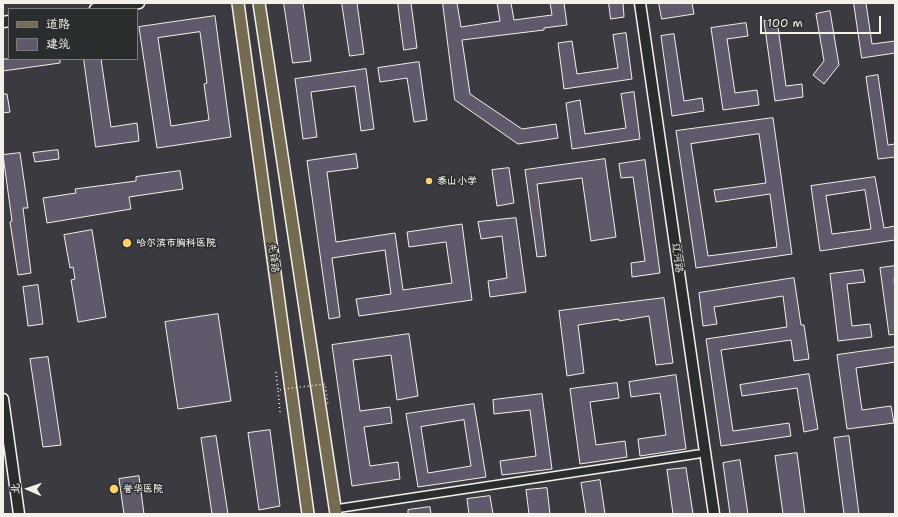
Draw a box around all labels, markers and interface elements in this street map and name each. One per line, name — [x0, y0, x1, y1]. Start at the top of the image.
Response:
legend — [8, 8, 138, 60]
scale bar — [762, 8, 883, 34]
text: 100 m — [767, 15, 803, 31]
text: 道路 — [46, 16, 70, 32]
text: 建筑 — [46, 36, 70, 52]
place label: 泰山小学 — [437, 175, 477, 187]
marker: 泰山小学 — [424, 176, 434, 186]
marker: 哈尔滨市胸科医院 — [121, 237, 133, 249]
place label: 哈尔滨市胸科医院 — [136, 237, 216, 249]
street label: 先锋路 — [265, 242, 281, 274]
street label: 辽河路 — [669, 242, 685, 274]
north arrow — [8, 469, 48, 509]
text: 北 — [8, 483, 23, 494]
marker: 誉华医院 — [108, 483, 120, 495]
place label: 誉华医院 — [123, 483, 163, 495]

